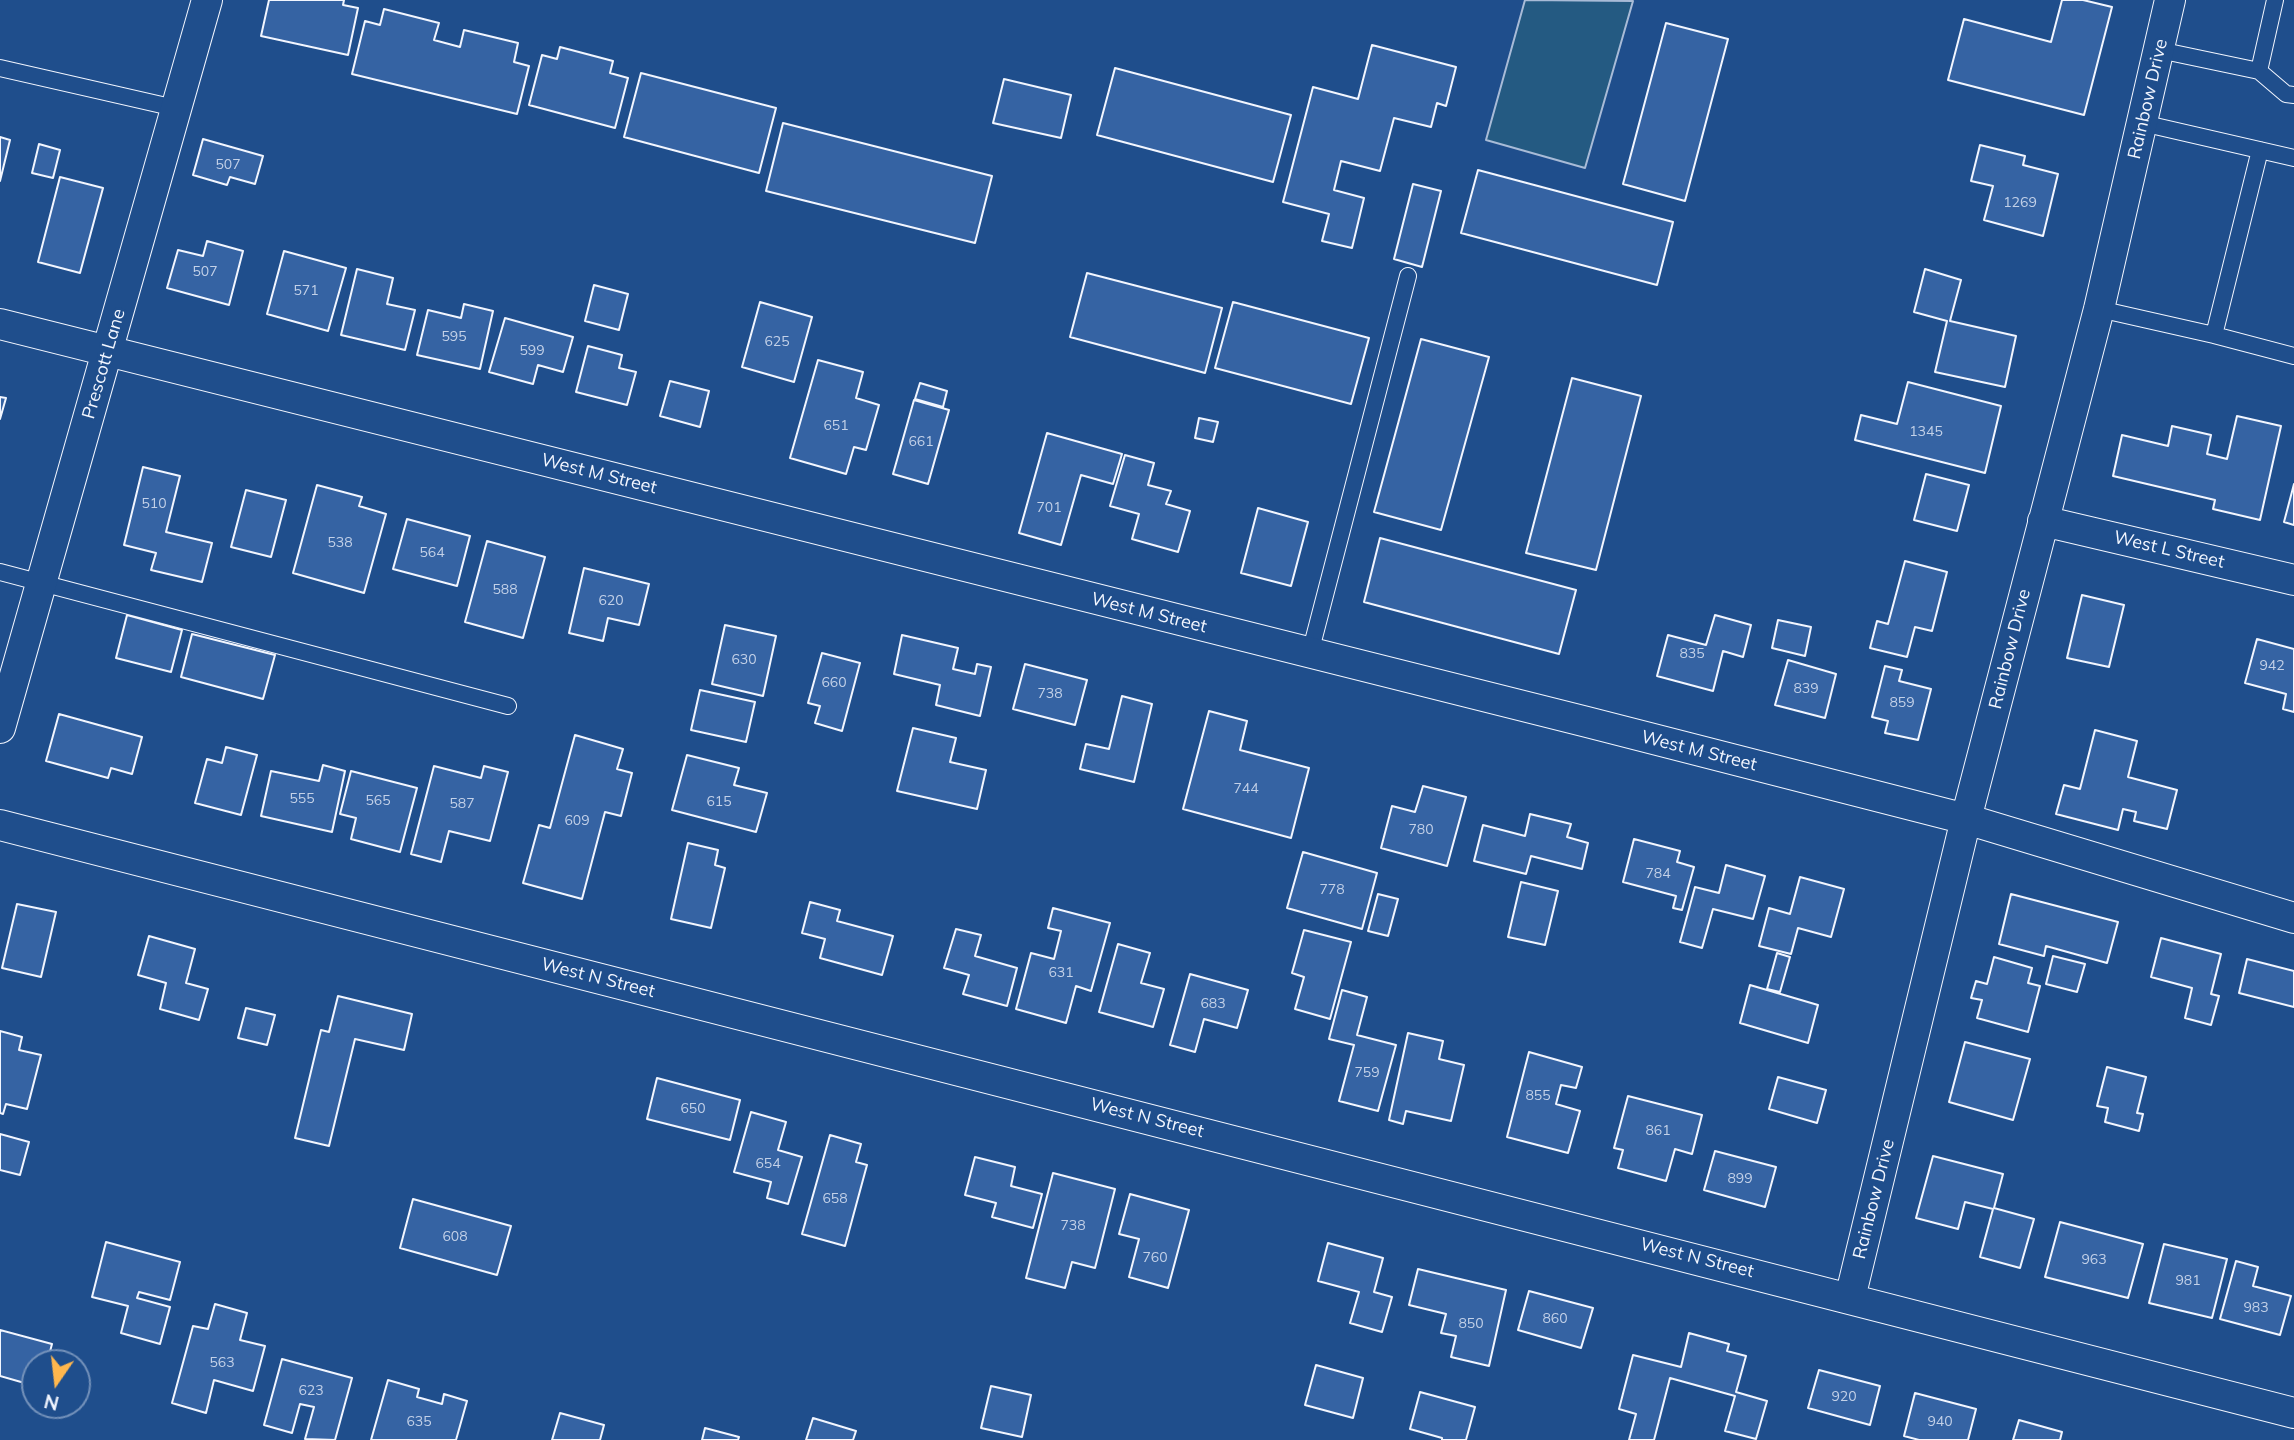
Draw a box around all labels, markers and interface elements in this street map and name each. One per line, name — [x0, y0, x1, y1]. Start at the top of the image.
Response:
street label: Rainbow Drive — [2124, 37, 2172, 161]
house number: 507 — [215, 157, 241, 173]
house number: 1269 — [2003, 195, 2037, 211]
house number: 507 — [192, 264, 218, 280]
house number: 571 — [293, 283, 319, 299]
street label: Prescott Lane — [78, 306, 130, 422]
house number: 595 — [441, 329, 467, 345]
house number: 625 — [764, 334, 790, 350]
house number: 599 — [519, 343, 545, 359]
house number: 651 — [823, 418, 849, 434]
house number: 1345 — [1909, 424, 1943, 440]
house number: 661 — [908, 434, 934, 450]
street label: West M Street — [539, 449, 659, 499]
house number: 510 — [141, 496, 167, 512]
house number: 701 — [1036, 500, 1062, 516]
street label: West L Street — [2112, 527, 2226, 573]
house number: 538 — [327, 535, 353, 551]
house number: 564 — [419, 545, 445, 561]
house number: 588 — [492, 582, 518, 598]
street label: Rainbow Drive — [1985, 587, 2035, 711]
street label: West M Street — [1089, 588, 1209, 638]
house number: 620 — [598, 593, 624, 609]
house number: 835 — [1679, 646, 1705, 662]
house number: 630 — [731, 652, 757, 668]
house number: 942 — [2259, 658, 2285, 674]
house number: 660 — [821, 675, 847, 691]
house number: 839 — [1793, 681, 1819, 697]
house number: 738 — [1037, 686, 1063, 702]
house number: 859 — [1889, 695, 1915, 711]
street label: West M Street — [1639, 726, 1759, 776]
house number: 744 — [1233, 781, 1259, 797]
house number: 555 — [289, 791, 315, 807]
house number: 565 — [365, 793, 391, 809]
house number: 615 — [706, 794, 732, 810]
house number: 587 — [449, 796, 475, 812]
house number: 609 — [564, 813, 590, 829]
house number: 780 — [1408, 822, 1434, 838]
house number: 784 — [1645, 866, 1671, 882]
house number: 778 — [1319, 882, 1345, 898]
street label: West N Street — [539, 953, 657, 1003]
house number: 631 — [1048, 965, 1074, 981]
house number: 683 — [1200, 996, 1226, 1012]
house number: 759 — [1354, 1065, 1380, 1081]
house number: 855 — [1525, 1088, 1551, 1104]
street label: West N Street — [1088, 1093, 1206, 1143]
house number: 650 — [680, 1101, 706, 1117]
house number: 861 — [1645, 1123, 1671, 1139]
street label: Rainbow Drive — [1849, 1137, 1899, 1261]
house number: 654 — [755, 1156, 781, 1172]
house number: 899 — [1727, 1171, 1753, 1187]
house number: 658 — [822, 1191, 848, 1207]
house number: 738 — [1060, 1218, 1086, 1234]
house number: 608 — [442, 1229, 468, 1245]
street label: West N Street — [1638, 1233, 1756, 1283]
house number: 760 — [1142, 1250, 1168, 1266]
house number: 963 — [2081, 1252, 2107, 1268]
house number: 981 — [2175, 1273, 2201, 1289]
house number: 983 — [2243, 1300, 2269, 1316]
house number: 860 — [1542, 1311, 1568, 1327]
house number: 850 — [1458, 1316, 1484, 1332]
north arrow — [21, 1349, 91, 1419]
house number: 563 — [209, 1355, 235, 1371]
house number: 623 — [298, 1383, 324, 1399]
text: N — [42, 1389, 61, 1416]
house number: 920 — [1831, 1389, 1857, 1405]
house number: 635 — [406, 1414, 432, 1430]
house number: 940 — [1927, 1414, 1953, 1430]

